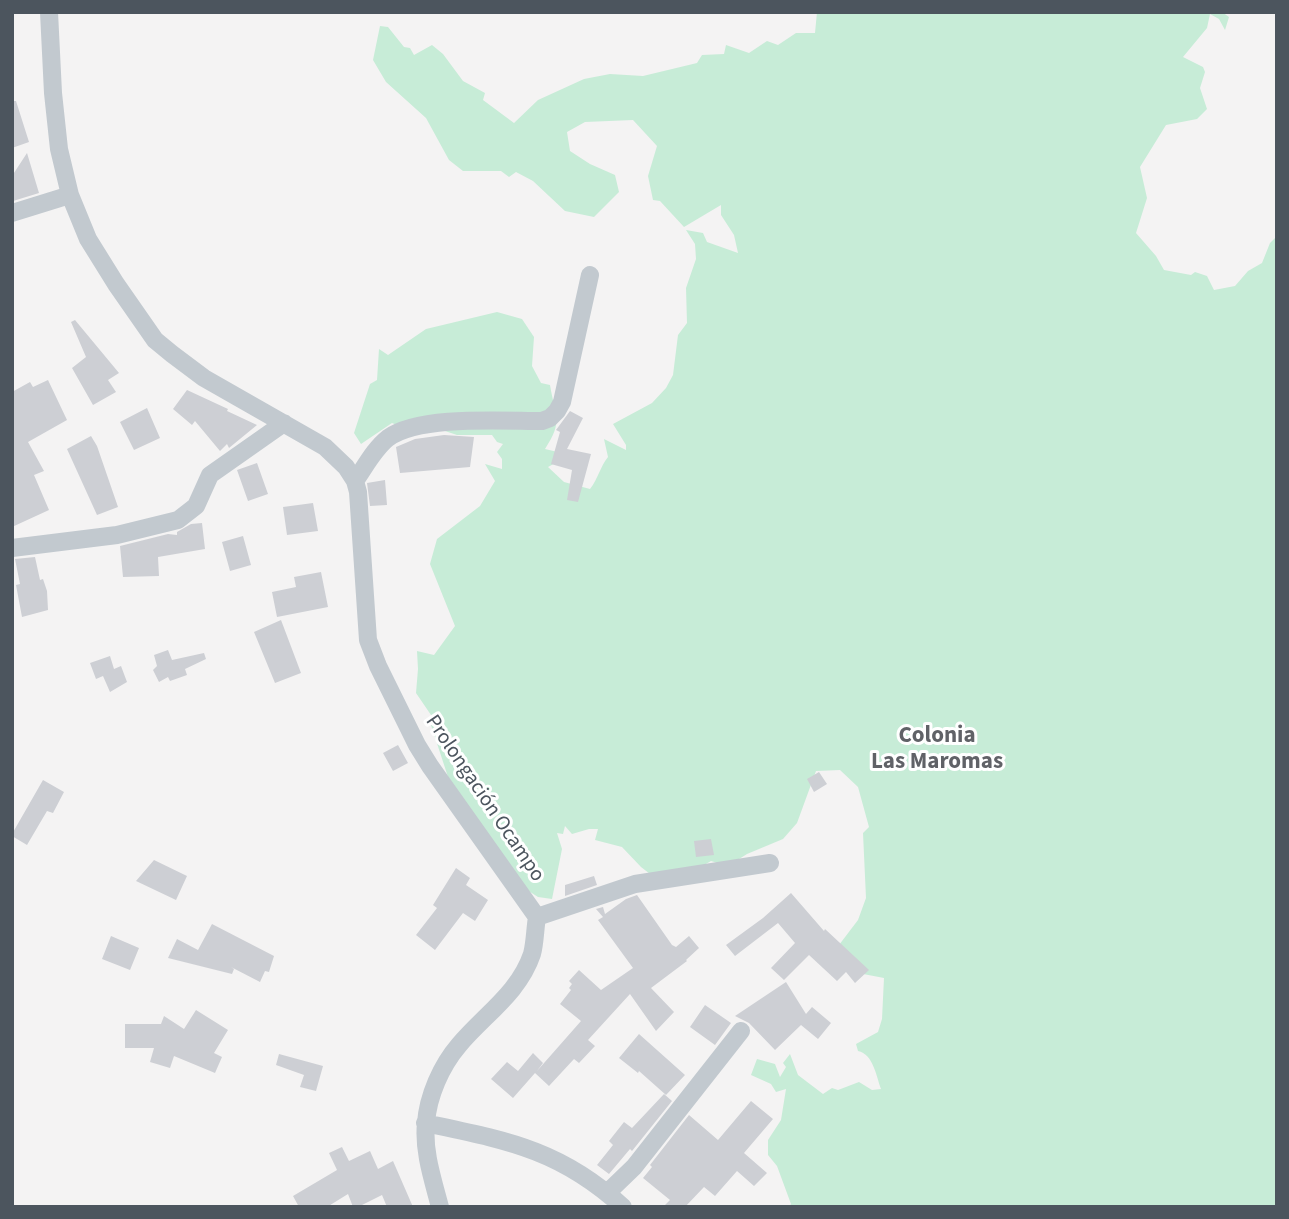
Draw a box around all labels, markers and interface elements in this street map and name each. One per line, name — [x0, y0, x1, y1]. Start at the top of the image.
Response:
street label: Prolongación Ocampo — [419, 711, 549, 887]
district label: Colonia Las Maromas — [871, 723, 1003, 777]

